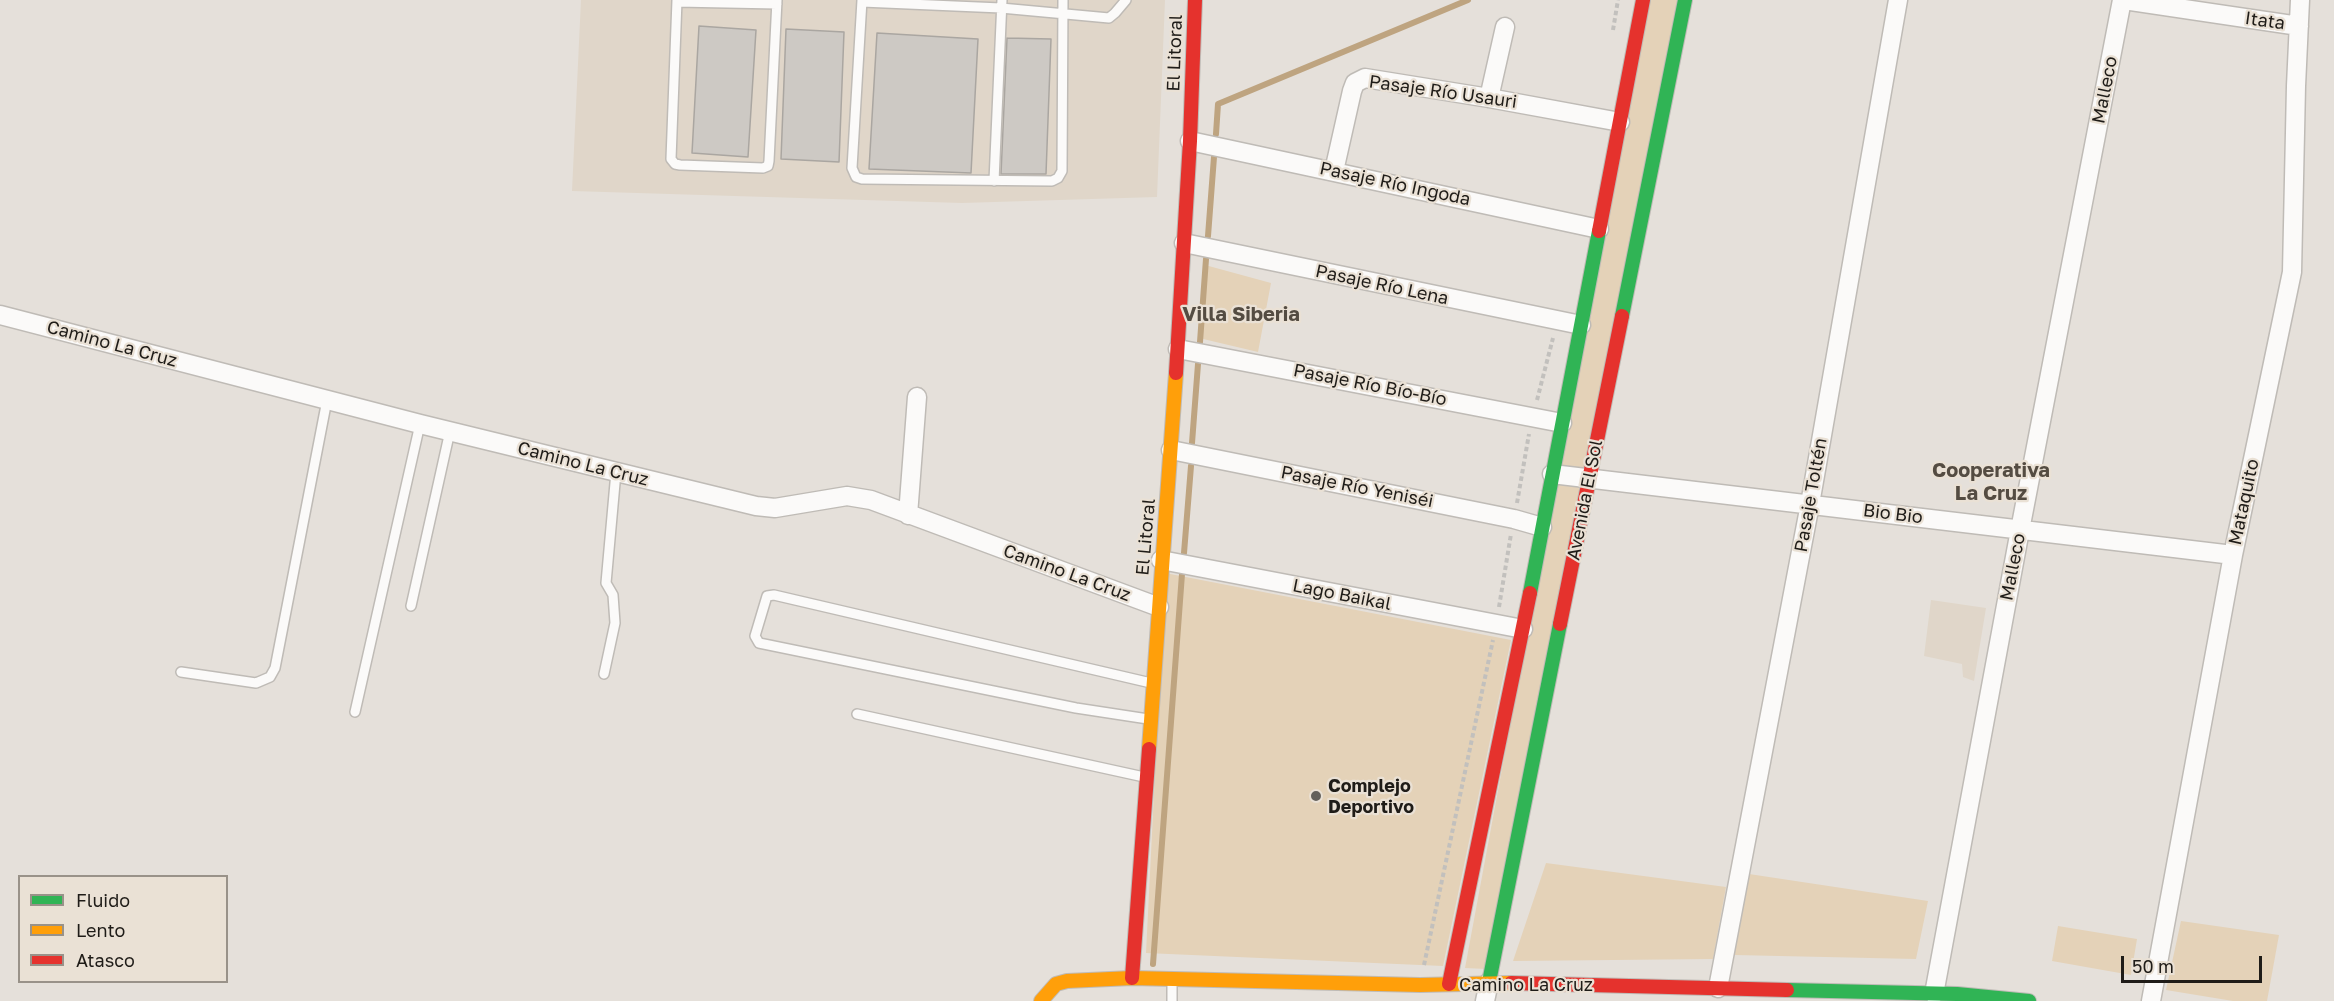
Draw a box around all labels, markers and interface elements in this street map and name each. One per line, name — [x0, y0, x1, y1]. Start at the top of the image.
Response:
street label: Itata — [2244, 8, 2286, 34]
street label: El Litoral — [1163, 14, 1187, 92]
street label: Malleco — [2088, 55, 2122, 125]
street label: Pasaje Río Usauri — [1368, 71, 1518, 113]
street label: Pasaje Río Ingoda — [1318, 157, 1472, 211]
street label: Pasaje Río Lena — [1314, 260, 1450, 310]
district label: Villa Siberia — [1182, 303, 1300, 327]
street label: Camino La Cruz — [45, 316, 179, 372]
street label: Pasaje Río Bío-Bío — [1291, 360, 1449, 410]
street label: Pasaje Toltén — [1790, 436, 1832, 554]
street label: Camino La Cruz — [515, 437, 651, 491]
street label: Avenida El Sol — [1563, 438, 1607, 562]
street label: Mataquito — [2224, 457, 2264, 547]
district label: Cooperativa La Cruz — [1932, 459, 2050, 506]
street label: Pasaje Río Yeniséi — [1279, 462, 1435, 512]
street label: El Litoral — [1132, 498, 1160, 576]
street label: Bio Bio — [1862, 500, 1924, 528]
street label: Malleco — [1996, 532, 2030, 602]
street label: Camino La Cruz — [1000, 540, 1134, 606]
street label: Lago Baikal — [1291, 575, 1393, 615]
place label: Complejo Deportivo — [1328, 775, 1414, 818]
marker: Complejo Deportivo — [1309, 789, 1323, 803]
legend — [18, 875, 228, 983]
text: Fluido — [76, 889, 130, 911]
text: Lento — [76, 919, 125, 941]
scale bar — [2124, 944, 2265, 982]
text: Atasco — [76, 949, 135, 971]
text: 50 m — [2132, 955, 2174, 977]
street label: Camino La Cruz — [1459, 974, 1593, 996]

